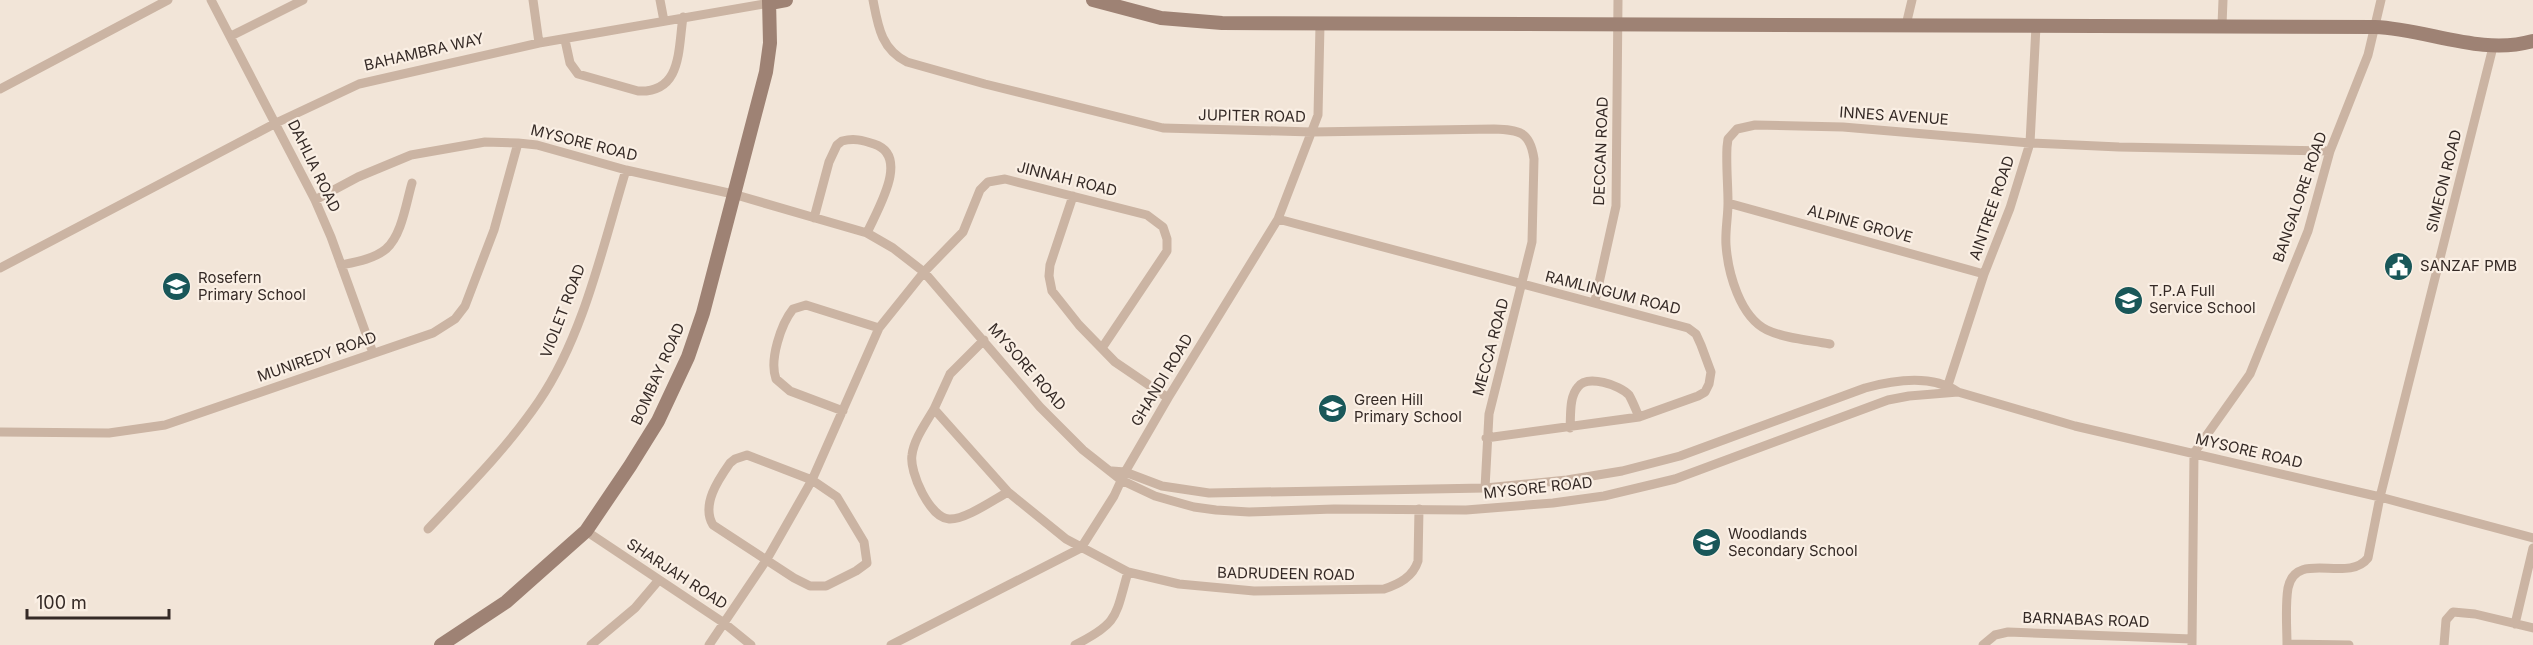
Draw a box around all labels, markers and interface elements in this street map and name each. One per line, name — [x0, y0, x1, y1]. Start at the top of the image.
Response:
street label: BAHAMBRA WAY — [362, 28, 486, 75]
street label: DECCAN ROAD — [1589, 96, 1612, 206]
street label: INNES AVENUE — [1839, 102, 1949, 129]
street label: JUPITER ROAD — [1198, 105, 1306, 126]
street label: DAHLIA ROAD — [284, 116, 345, 215]
street label: MYSORE ROAD — [529, 120, 640, 165]
street label: SIMEON ROAD — [2422, 128, 2465, 234]
street label: BANGALORE ROAD — [2268, 129, 2331, 265]
street label: AINTREE ROAD — [1965, 153, 2018, 262]
street label: JINNAH ROAD — [1015, 157, 1119, 200]
street label: ALPINE GROVE — [1805, 200, 1915, 247]
public building icon: SANZAF PMB — [2383, 250, 2415, 282]
place label: SANZAF PMB — [2420, 256, 2517, 275]
street label: VIOLET ROAD — [536, 261, 589, 360]
street label: RAMLINGUM ROAD — [1543, 266, 1683, 319]
place label: Rosefern Primary School — [198, 268, 306, 304]
school or university icon: Rosefern Primary School — [161, 271, 193, 303]
place label: T.P.A Full Service School — [2149, 281, 2256, 317]
school or university icon: T.P.A Full Service School — [2112, 284, 2144, 316]
street label: MECCA ROAD — [1468, 296, 1513, 398]
street label: MYSORE ROAD — [984, 319, 1070, 414]
street label: BOMBAY ROAD — [626, 320, 689, 428]
street label: MUNIREDY ROAD — [255, 327, 379, 386]
street label: GHANDI ROAD — [1126, 330, 1197, 430]
place label: Green Hill Primary School — [1354, 390, 1462, 426]
school or university icon: Green Hill Primary School — [1317, 393, 1349, 425]
street label: MYSORE ROAD — [2194, 429, 2305, 472]
street label: MYSORE ROAD — [1483, 472, 1593, 503]
place label: Woodlands Secondary School — [1728, 524, 1858, 560]
school or university icon: Woodlands Secondary School — [1691, 527, 1723, 559]
street label: SHARJAH ROAD — [623, 534, 731, 613]
street label: BADRUDEEN ROAD — [1217, 563, 1355, 584]
scale bar — [27, 582, 170, 620]
text: 100 m — [36, 592, 87, 613]
street label: BARNABAS ROAD — [2022, 608, 2150, 631]

